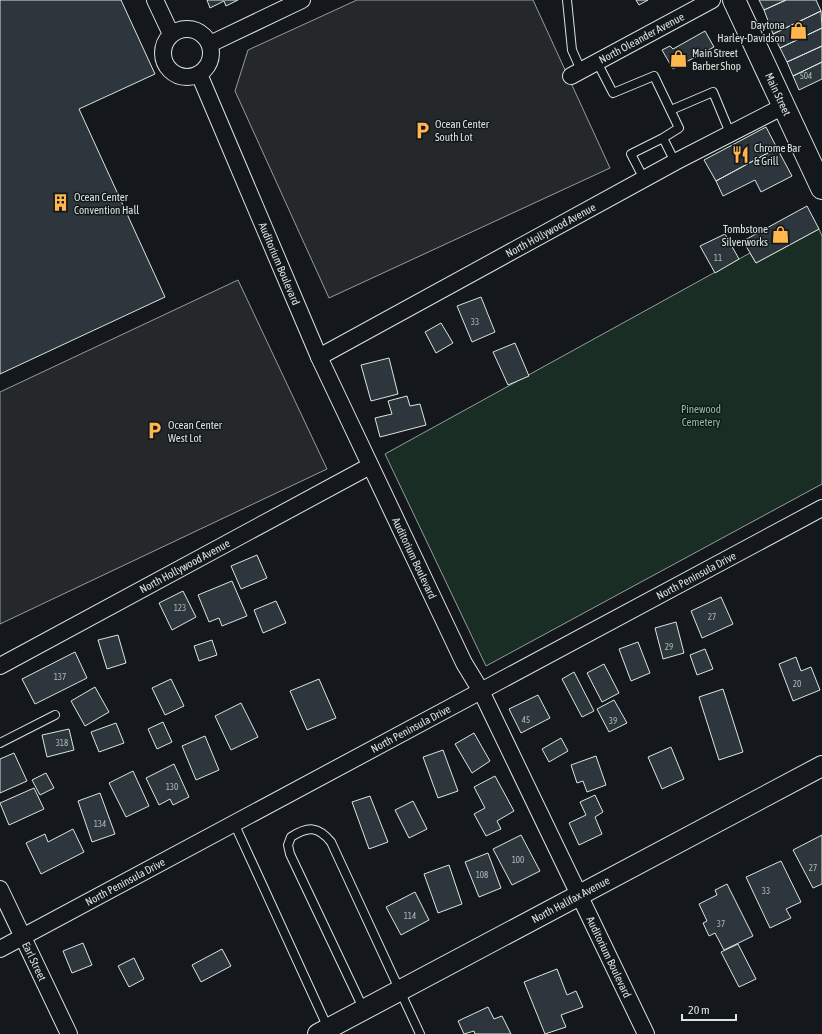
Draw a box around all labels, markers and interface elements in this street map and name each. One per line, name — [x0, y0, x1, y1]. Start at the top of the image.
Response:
street label: North Oleander Avenue — [597, 10, 686, 66]
place label: Daytona Harley-Davidson — [717, 19, 785, 44]
shop icon: Daytona Harley-Davidson — [788, 21, 808, 41]
place label: Main Street Barber Shop — [692, 47, 741, 72]
shop icon: Main Street Barber Shop — [669, 49, 689, 69]
street label: Main Street — [763, 71, 793, 118]
house number: 504 — [800, 71, 812, 81]
place label: Ocean Center South Lot — [435, 118, 490, 143]
parking icon: Ocean Center South Lot — [412, 120, 432, 140]
place label: Chrome Bar & Grill — [754, 142, 801, 167]
restaurant icon: Chrome Bar & Grill — [731, 144, 751, 164]
place label: Ocean Center Convention Hall — [74, 191, 139, 216]
building icon: Ocean Center Convention Hall — [51, 193, 71, 213]
street label: North Hollywood Avenue — [503, 201, 598, 260]
street label: Auditorium Boulevard — [257, 220, 302, 307]
place label: Tombstone Silverworks — [722, 223, 768, 248]
shop icon: Tombstone Silverworks — [771, 225, 791, 245]
house number: 11 — [714, 253, 722, 263]
house number: 33 — [471, 317, 479, 327]
park label: Pinewood Cemetery — [681, 403, 721, 428]
place label: Ocean Center West Lot — [168, 419, 223, 444]
parking icon: Ocean Center West Lot — [145, 421, 165, 441]
street label: Auditorium Boulevard — [390, 516, 439, 601]
street label: North Hollywood Avenue — [138, 537, 232, 595]
street label: North Peninsula Drive — [654, 549, 738, 602]
house number: 123 — [174, 603, 186, 613]
house number: 27 — [708, 612, 716, 622]
house number: 29 — [665, 642, 673, 652]
house number: 137 — [54, 672, 66, 682]
house number: 20 — [793, 679, 801, 689]
street label: North Peninsula Drive — [369, 702, 452, 755]
house number: 45 — [522, 715, 530, 725]
house number: 39 — [609, 716, 617, 726]
house number: 318 — [56, 738, 68, 748]
house number: 130 — [166, 782, 178, 792]
house number: 134 — [94, 819, 106, 829]
house number: 100 — [512, 855, 524, 865]
street label: North Peninsula Drive — [83, 856, 167, 908]
house number: 27 — [809, 863, 817, 873]
house number: 108 — [476, 870, 488, 880]
street label: North Halifax Avenue — [530, 874, 612, 925]
house number: 33 — [762, 886, 770, 896]
house number: 114 — [404, 911, 416, 921]
street label: Auditorium Boulevard — [584, 914, 634, 1000]
house number: 37 — [717, 919, 725, 929]
street label: Earl Street — [20, 940, 49, 983]
scale bar — [682, 996, 736, 1022]
text: 20 m — [688, 1003, 710, 1017]

